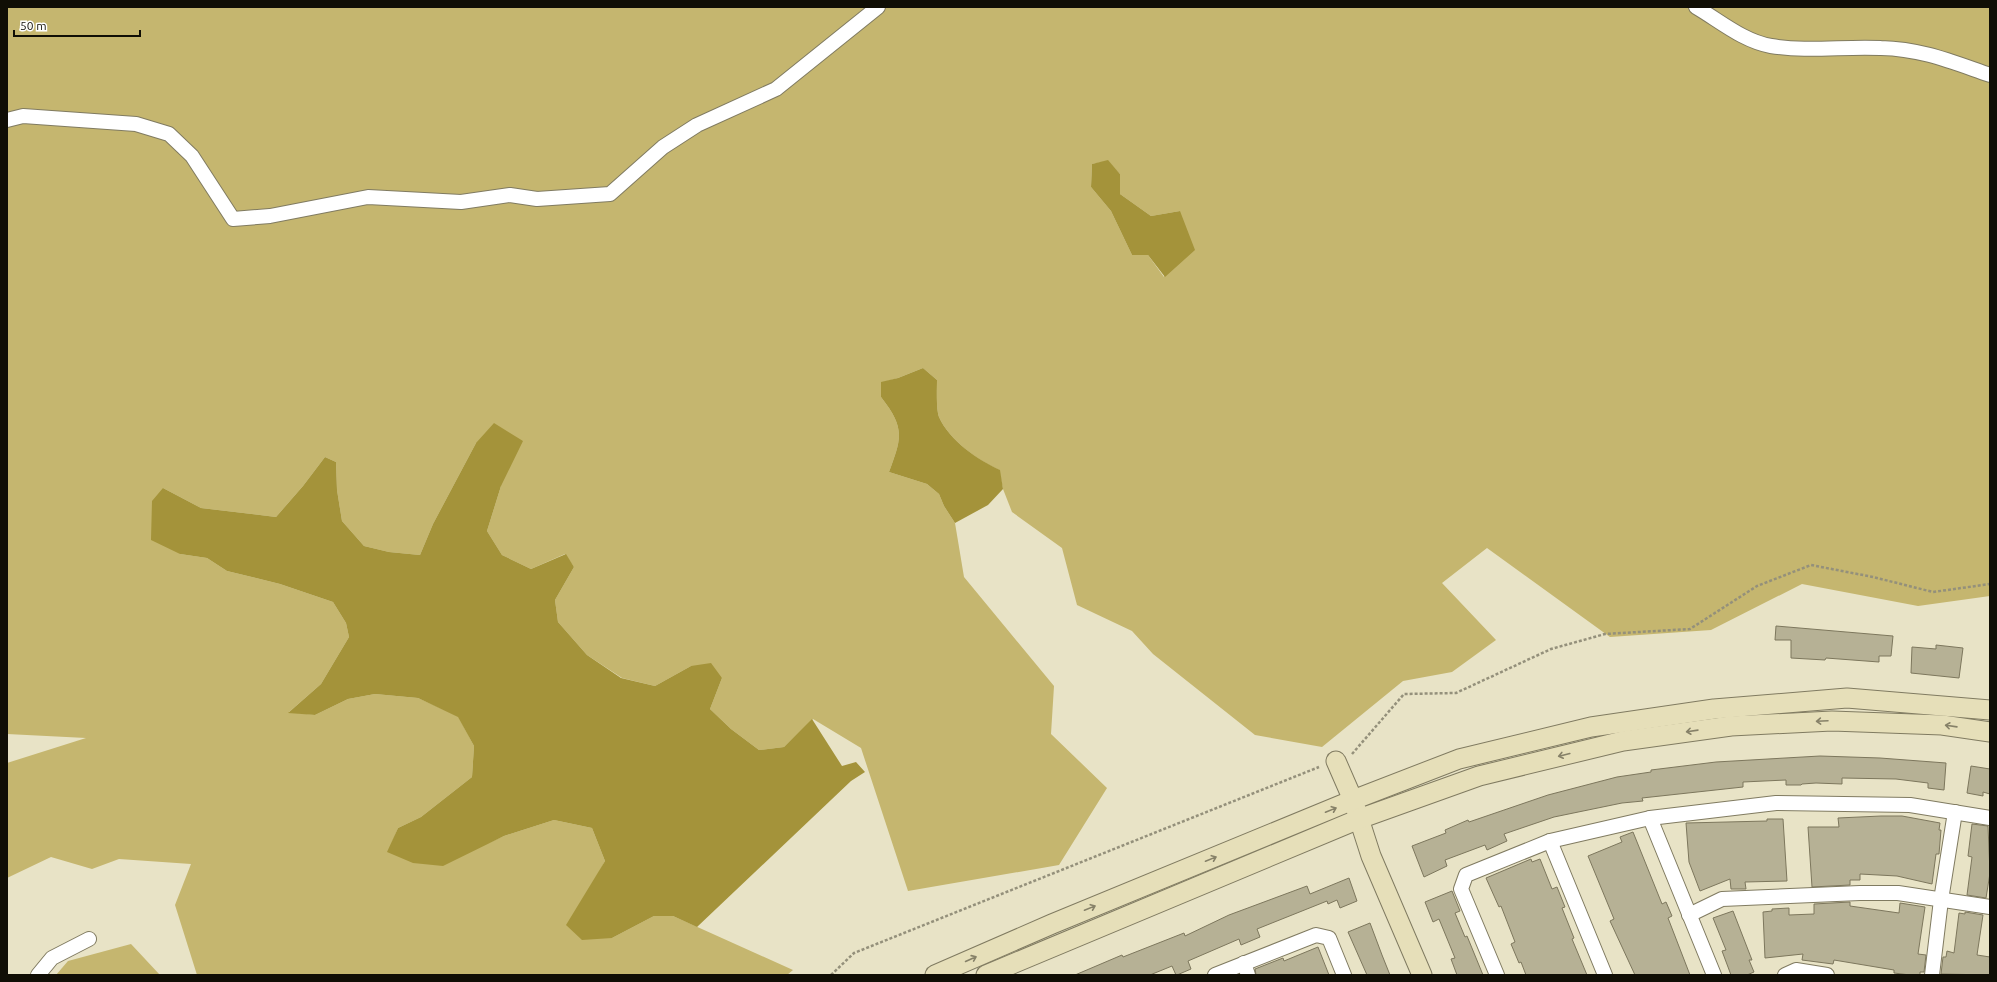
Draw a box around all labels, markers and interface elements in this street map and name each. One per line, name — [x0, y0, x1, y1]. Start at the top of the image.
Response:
scale bar — [14, 12, 140, 38]
text: 50 m — [20, 19, 47, 32]
one-way arrow — [1816, 718, 1829, 725]
one-way arrow — [1945, 722, 1958, 730]
one-way arrow — [1686, 727, 1699, 735]
one-way arrow — [1558, 752, 1571, 759]
one-way arrow — [1325, 805, 1337, 813]
one-way arrow — [1204, 854, 1216, 862]
one-way arrow — [1084, 903, 1096, 911]
one-way arrow — [964, 955, 976, 962]

